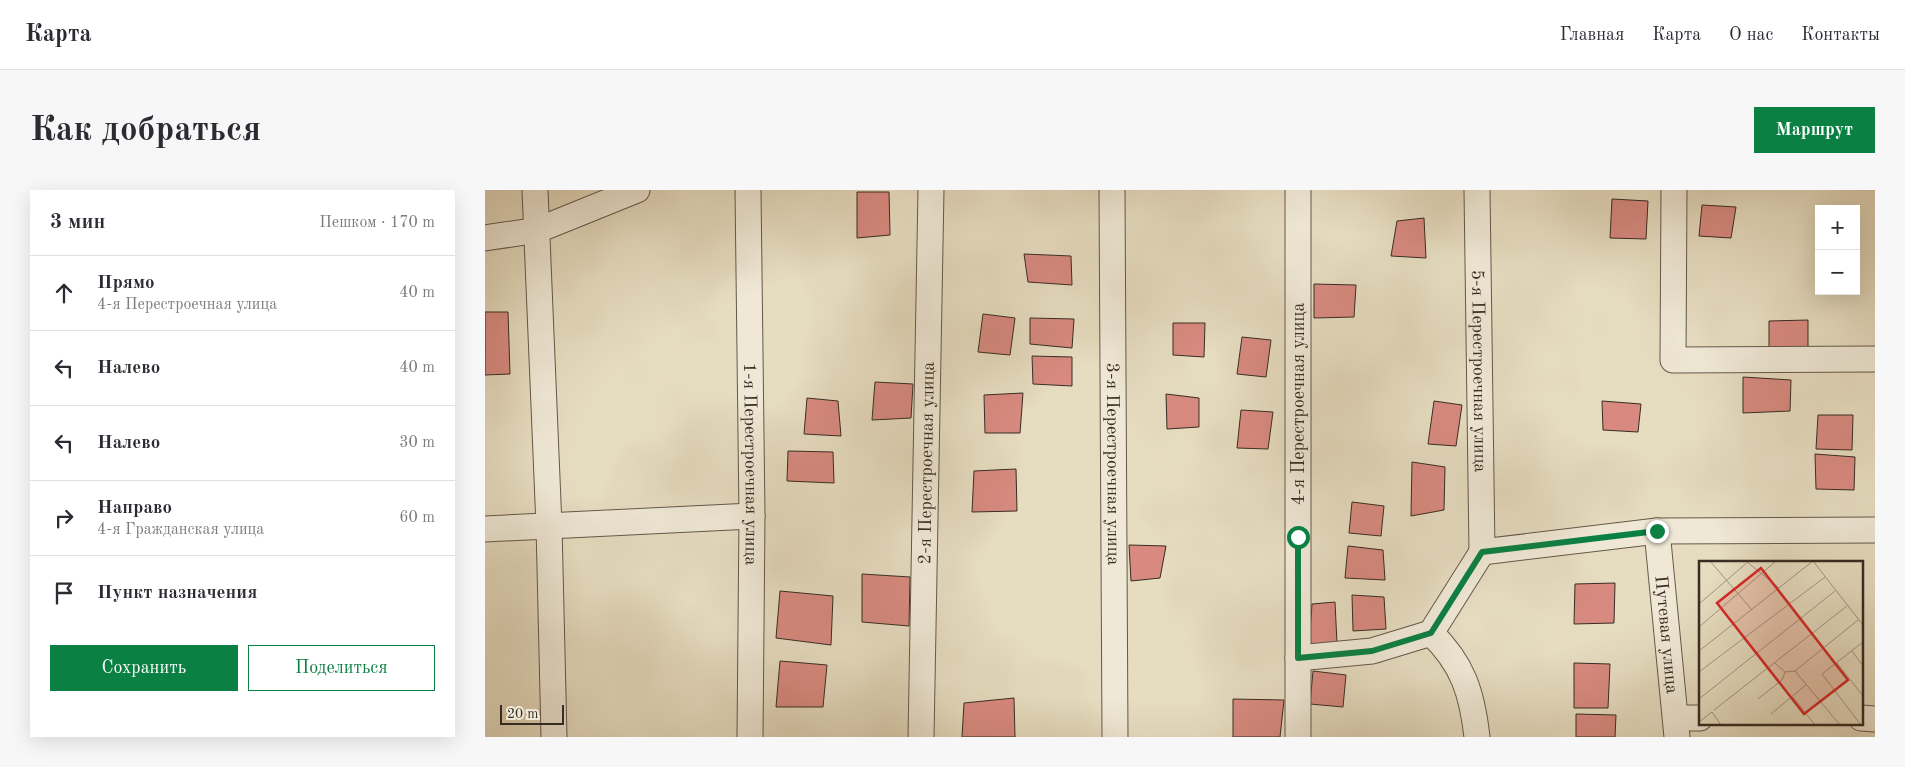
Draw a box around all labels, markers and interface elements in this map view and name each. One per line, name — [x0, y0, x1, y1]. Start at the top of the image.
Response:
text: Карта — [25, 23, 92, 47]
text: Главная — [1560, 26, 1624, 44]
text: Карта — [1652, 26, 1701, 44]
text: О нас — [1729, 26, 1773, 44]
text: Контакты — [1801, 26, 1880, 44]
button: Маршрут — [1754, 107, 1875, 153]
text: Как добраться — [30, 113, 261, 148]
map controls — [1815, 205, 1860, 295]
button: + — [1815, 205, 1860, 250]
text: 3 мин — [50, 212, 105, 233]
text: Пешком · 170 m — [319, 215, 435, 231]
button: − — [1815, 250, 1860, 295]
street label: 5-я Перестроечная улица — [1468, 269, 1489, 473]
text: Прямо — [97, 274, 155, 293]
icon: ahead — [50, 279, 78, 307]
text: 40 m — [399, 285, 435, 301]
text: 4-я Перестроечная улица — [97, 297, 277, 313]
street label: 4-я Перестроечная улица — [1290, 303, 1308, 505]
icon: left — [50, 354, 78, 382]
text: Налево — [97, 359, 160, 378]
text: 40 m — [399, 360, 435, 376]
street label: 2-я Перестроечная улица — [916, 361, 938, 565]
street label: 1-я Перестроечная улица — [740, 362, 760, 566]
street label: 3-я Перестроечная улица — [1103, 363, 1122, 566]
icon: left — [50, 429, 78, 457]
text: Налево — [97, 434, 160, 453]
text: 30 m — [399, 435, 435, 451]
text: Направо — [97, 499, 172, 518]
icon: right — [50, 504, 78, 532]
text: 60 m — [399, 510, 435, 526]
route end — [1646, 520, 1669, 543]
text: 4-я Гражданская улица — [97, 522, 264, 538]
route start — [1287, 526, 1310, 549]
inset map — [1699, 561, 1863, 724]
street label: Путевая улица — [1651, 575, 1681, 695]
icon: arrive — [50, 579, 78, 607]
text: Пункт назначения — [97, 584, 257, 603]
button: Сохранить — [50, 645, 238, 691]
button: Поделиться — [248, 645, 435, 691]
scale bar — [500, 702, 564, 725]
text: 20 m — [507, 707, 538, 721]

